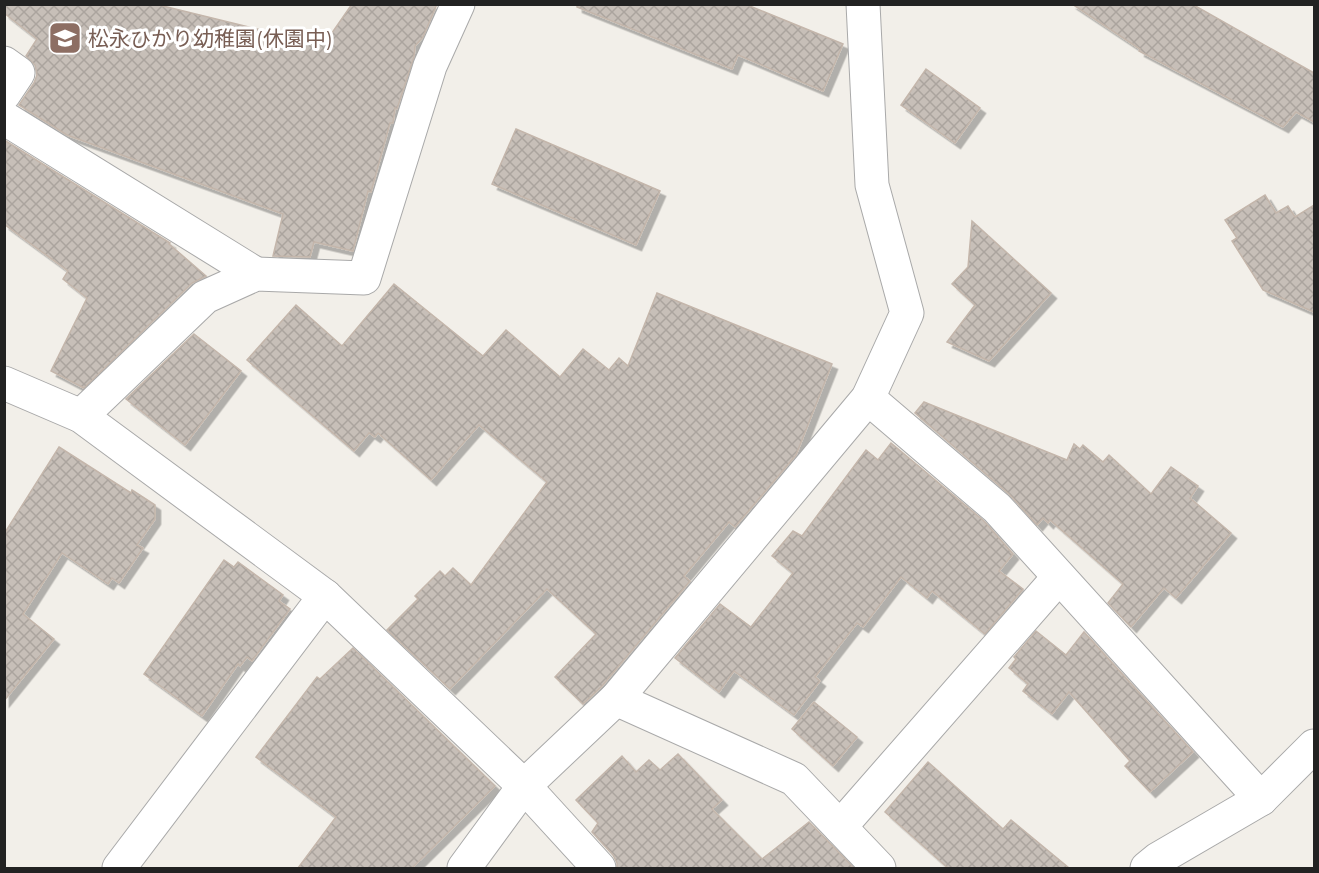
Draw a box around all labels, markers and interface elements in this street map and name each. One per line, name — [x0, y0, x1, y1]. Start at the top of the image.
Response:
school or university icon: 松永ひかり幼稚園(休園中) — [47, 20, 83, 56]
place label: 松永ひかり幼稚園(休園中) — [88, 26, 333, 51]

